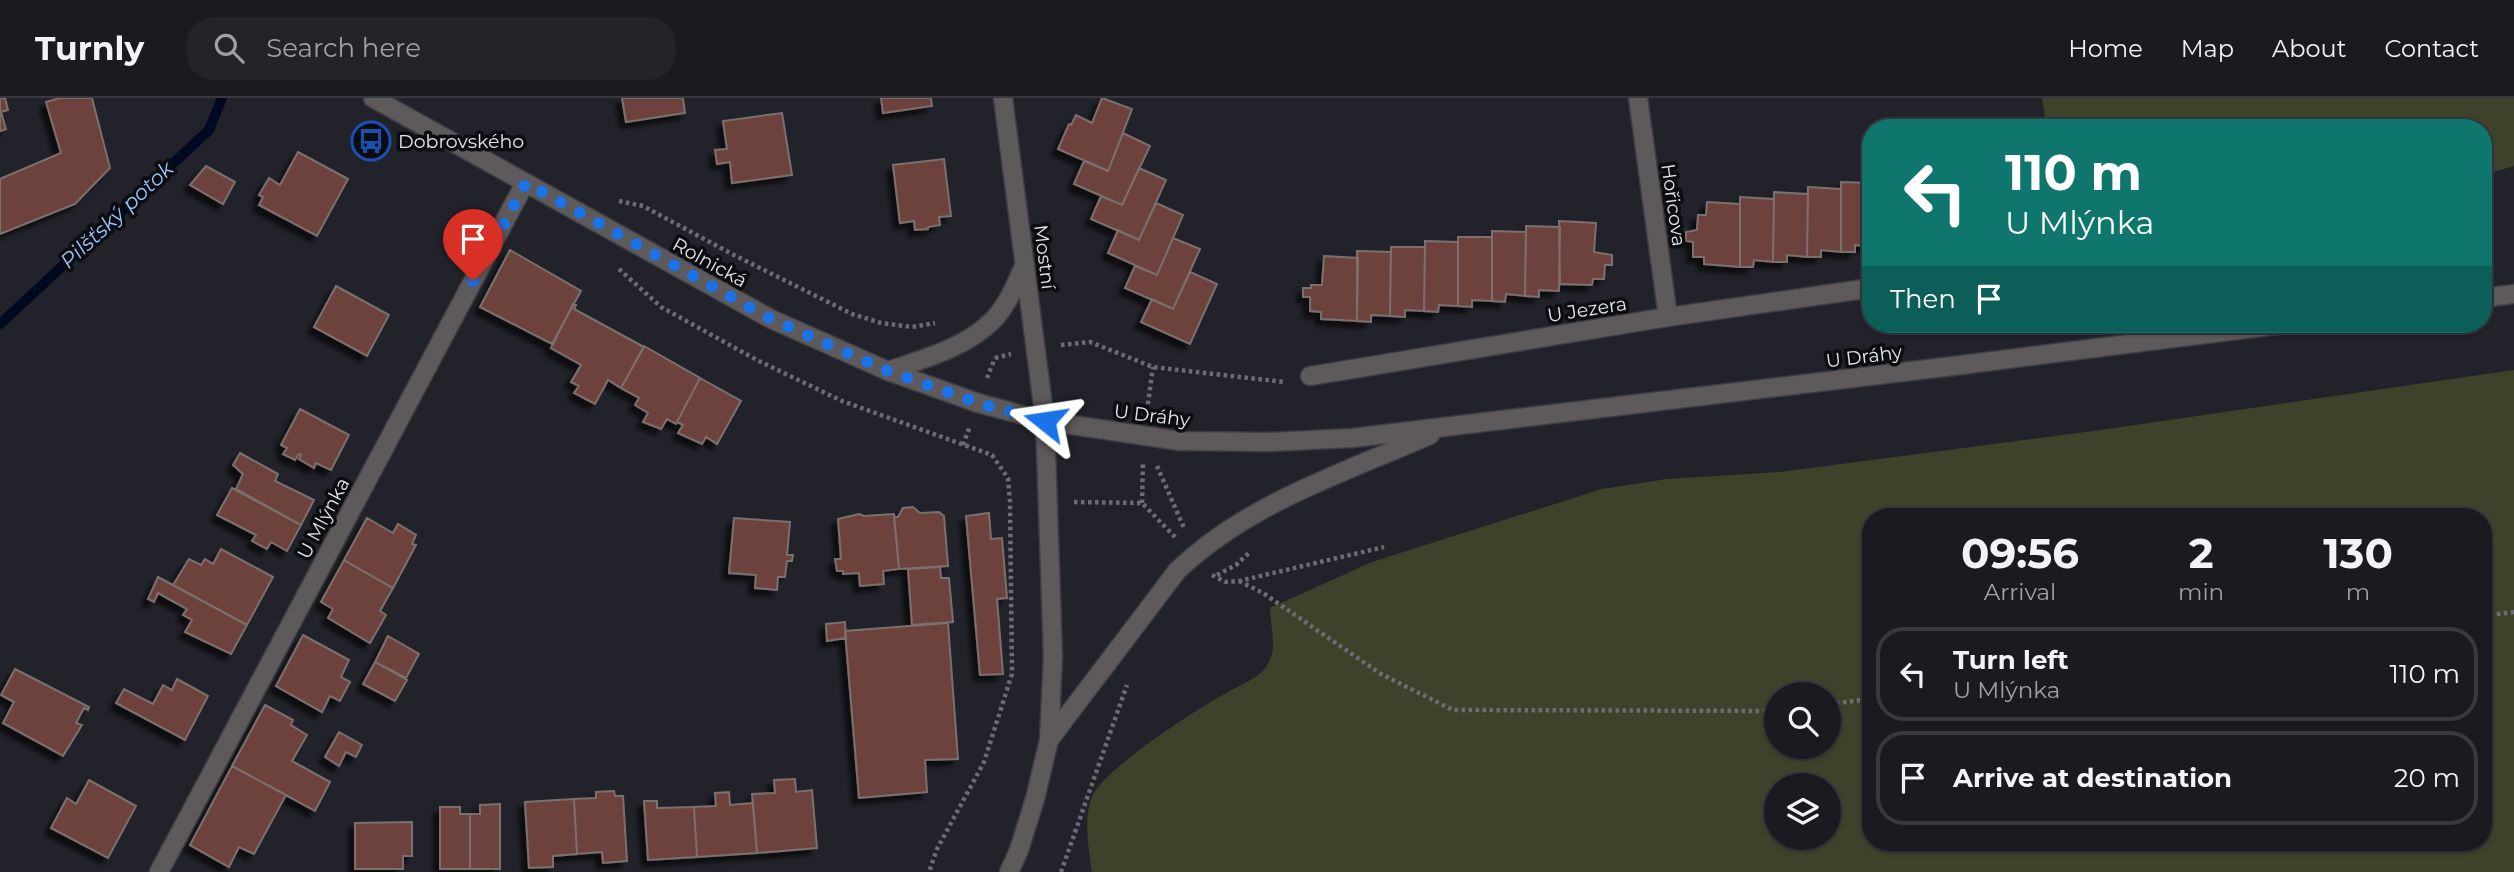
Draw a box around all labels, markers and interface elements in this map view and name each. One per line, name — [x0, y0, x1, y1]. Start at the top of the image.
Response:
search box — [186, 17, 676, 80]
text: Turnly — [35, 28, 144, 68]
icon: search — [210, 29, 248, 67]
text: Search here — [266, 32, 421, 64]
text: Home — [2068, 34, 2143, 63]
text: Map — [2181, 34, 2234, 63]
text: About — [2272, 34, 2346, 63]
text: Contact — [2384, 34, 2479, 63]
bus stop icon: Dobrovského — [350, 120, 392, 162]
place label: Dobrovského — [398, 130, 524, 153]
text: 110 m — [2005, 143, 2142, 202]
icon: left — [1890, 147, 1981, 238]
water label: Pilšťský potok — [55, 155, 179, 273]
street label: Hořicova — [1656, 162, 1691, 248]
text: U Mlýnka — [2005, 203, 2154, 242]
pin — [443, 209, 503, 281]
icon: arrive — [454, 220, 492, 258]
street label: Mostní — [1029, 223, 1060, 292]
street label: Rolnická — [668, 233, 751, 292]
icon: arrive — [1970, 280, 2008, 318]
text: Then — [1890, 283, 1956, 315]
street label: U Jezera — [1546, 292, 1628, 327]
street label: U Dráhy — [1825, 340, 1904, 373]
position arrow — [1008, 384, 1082, 458]
street label: U Dráhy — [1113, 399, 1192, 432]
street label: U Mlýnka — [292, 474, 354, 563]
text: 09:56 — [1961, 527, 2079, 579]
text: 2 — [2189, 527, 2213, 579]
text: 130 — [2323, 527, 2393, 579]
text: Arrival — [1984, 578, 2056, 606]
text: min — [2178, 578, 2224, 606]
text: m — [2346, 578, 2370, 606]
text: Turn left — [1953, 644, 2069, 676]
icon: left — [1894, 655, 1932, 693]
text: 110 m — [2390, 658, 2460, 690]
text: U Mlýnka — [1953, 676, 2060, 704]
map controls — [1764, 682, 1841, 850]
button: search — [1764, 682, 1841, 759]
icon: arrive — [1894, 759, 1932, 797]
text: Arrive at destination — [1953, 762, 2232, 794]
text: 20 m — [2394, 762, 2460, 794]
button: layers — [1764, 773, 1841, 850]

